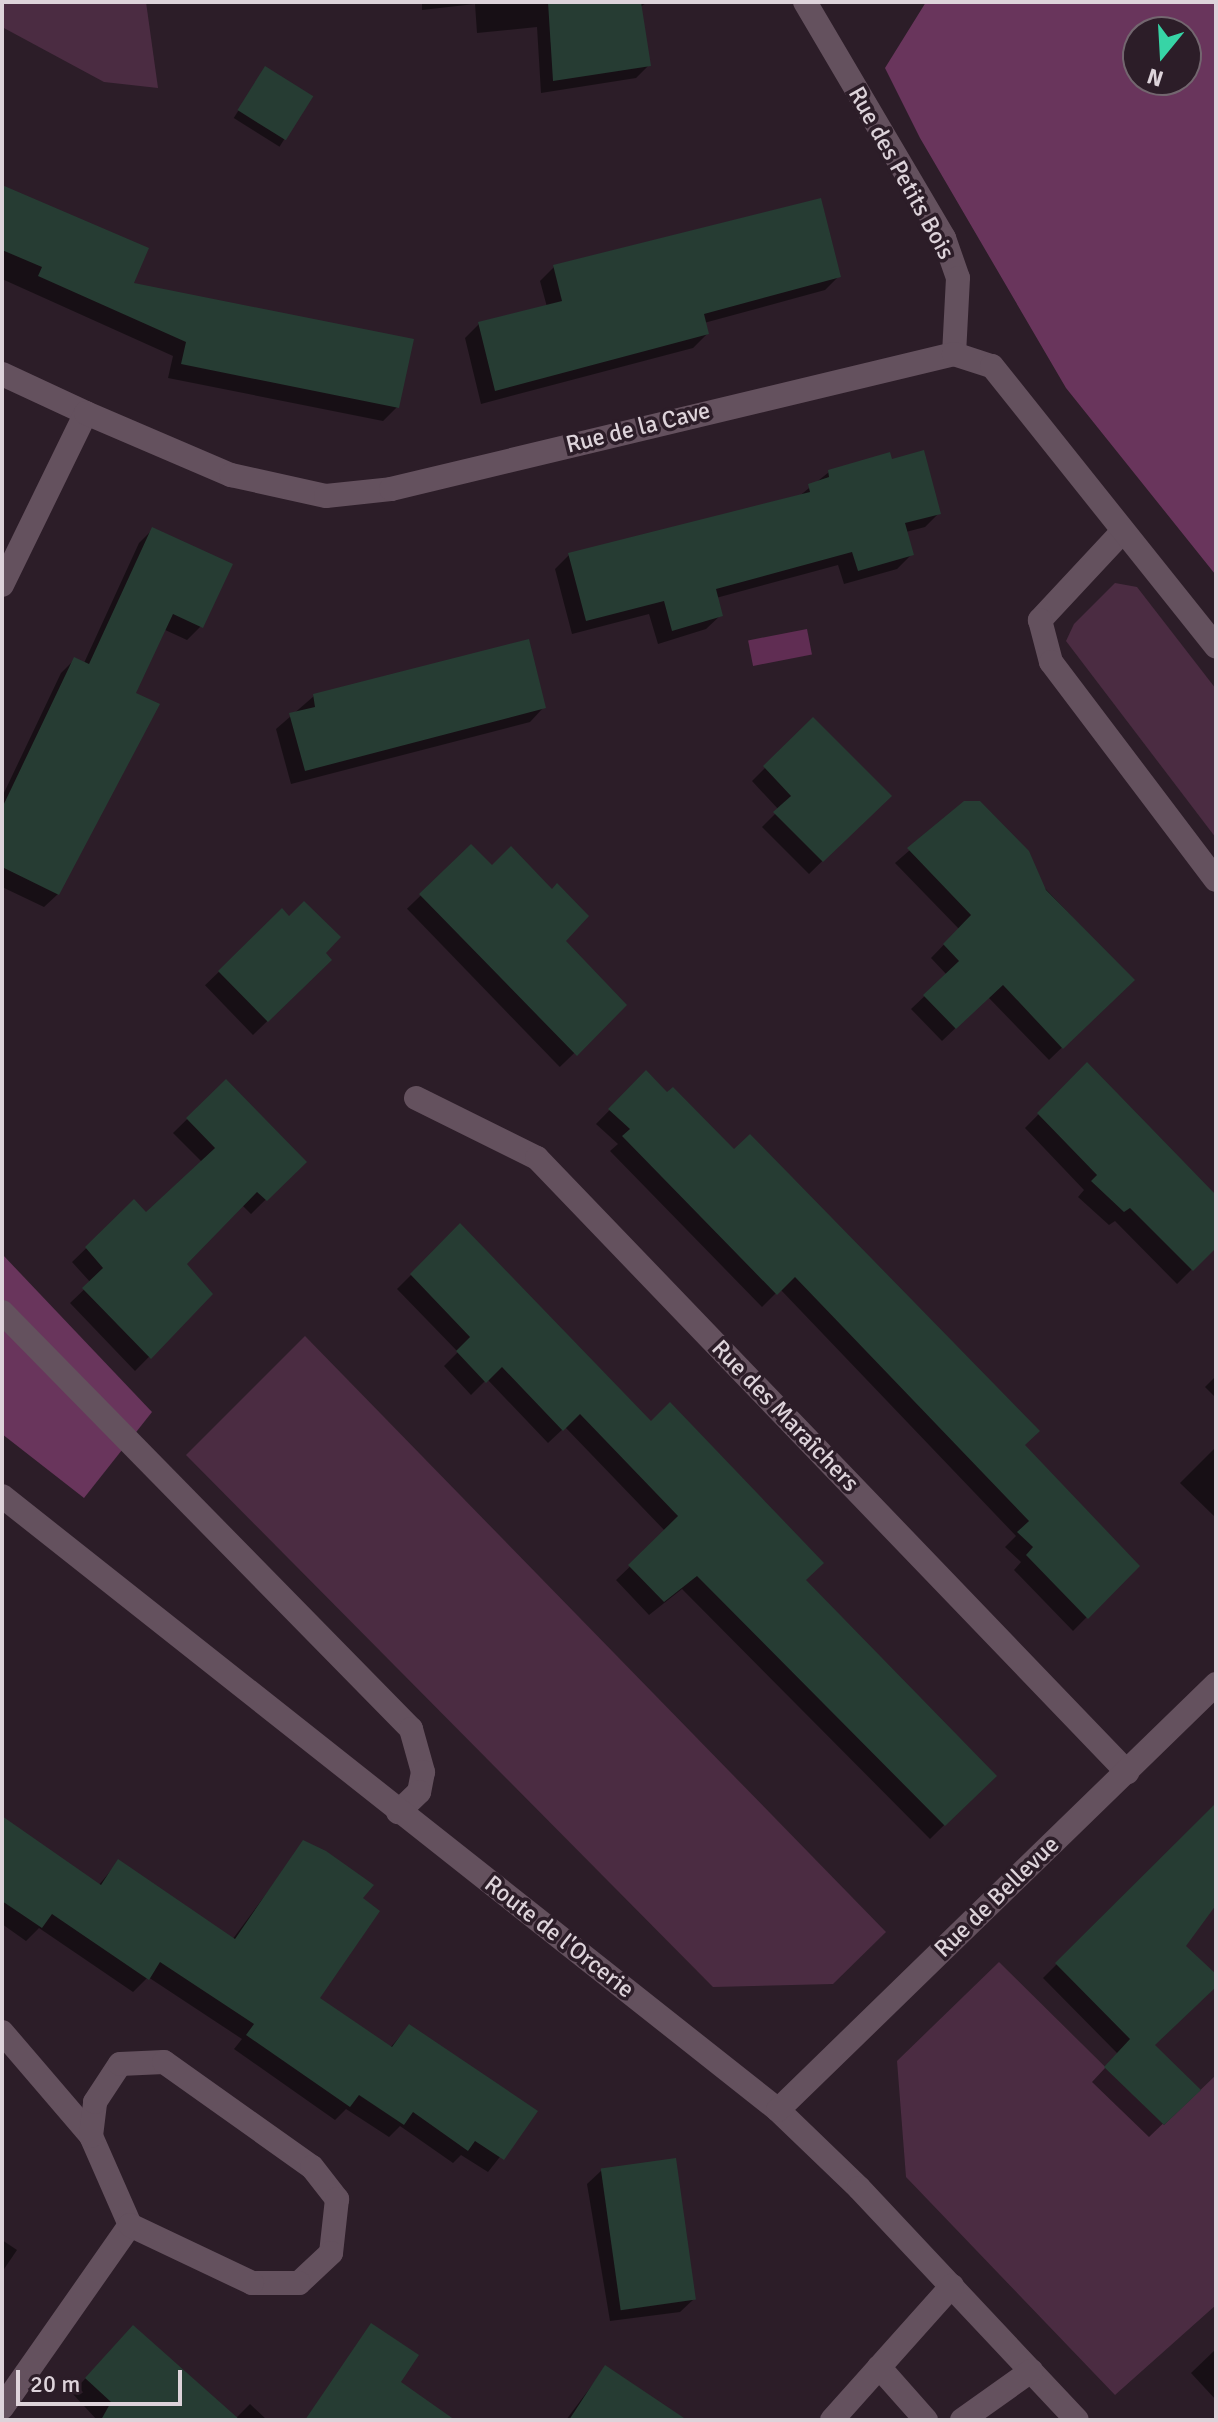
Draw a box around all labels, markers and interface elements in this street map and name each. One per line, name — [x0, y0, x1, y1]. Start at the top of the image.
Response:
north arrow — [1122, 16, 1202, 96]
text: N — [1144, 62, 1167, 93]
street label: Rue des Petits Bois — [842, 82, 960, 264]
street label: Rue de la Cave — [563, 396, 713, 460]
street label: Rue des Maraîchers — [705, 1334, 865, 1498]
street label: Rue de Bellevue — [929, 1830, 1065, 1964]
street label: Route de l'Orcerie — [479, 1870, 639, 2004]
scale bar — [20, 2354, 186, 2404]
text: 20 m — [30, 2369, 80, 2399]

